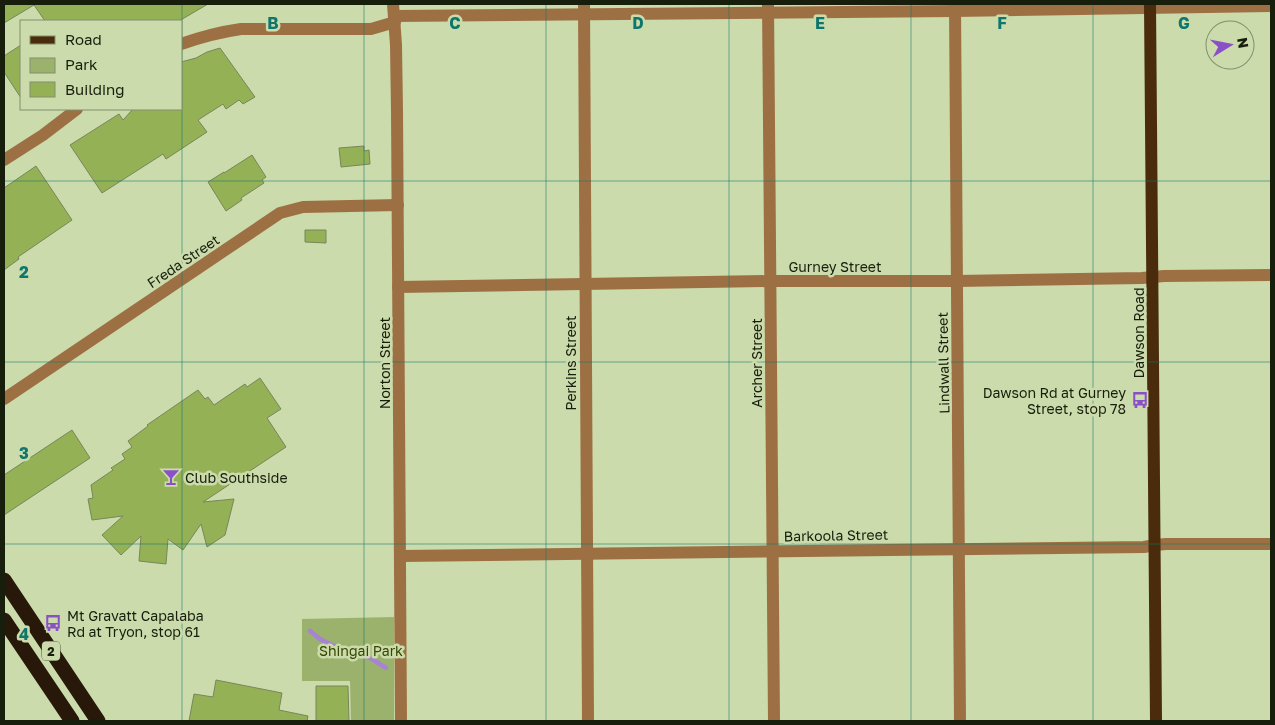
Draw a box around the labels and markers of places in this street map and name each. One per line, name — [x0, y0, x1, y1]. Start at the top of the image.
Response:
place label: Dawson Rd at Gurney Street, stop 78 — [983, 384, 1126, 417]
bus stop icon: Dawson Rd at Gurney Street, stop 78 — [1130, 390, 1150, 410]
bar icon: Club Southside — [161, 467, 181, 487]
place label: Club Southside — [185, 469, 288, 486]
place label: Mt Gravatt Capalaba Rd at Tryon, stop 61 — [67, 607, 204, 640]
bus stop icon: Mt Gravatt Capalaba Rd at Tryon, stop 61 — [43, 613, 63, 633]

